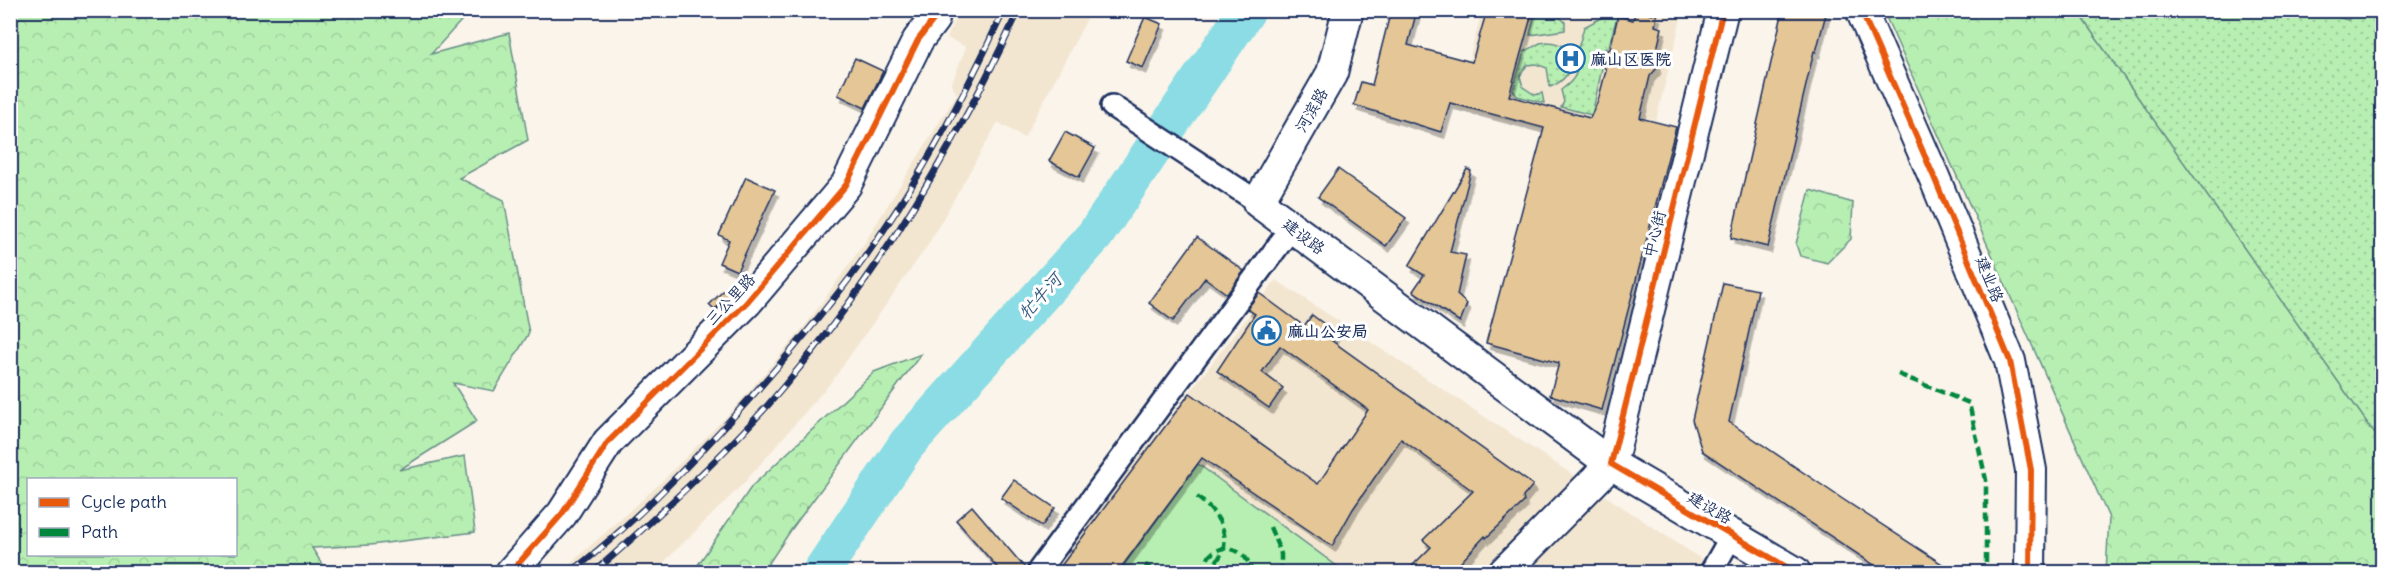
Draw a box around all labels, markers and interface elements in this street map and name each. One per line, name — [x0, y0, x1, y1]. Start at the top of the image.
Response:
hospital icon: 麻山区医院 — [1554, 43, 1586, 75]
place label: 麻山区医院 — [1590, 49, 1671, 69]
street label: 河滨路 — [1290, 84, 1332, 136]
street label: 中心街 — [1638, 208, 1670, 260]
street label: 建设路 — [1279, 214, 1329, 258]
street label: 建业路 — [1972, 253, 2008, 305]
water label: 牤牛河 — [1013, 266, 1069, 324]
street label: 三公里路 — [701, 269, 759, 329]
public building icon: 麻山公安局 — [1251, 315, 1283, 347]
place label: 麻山公安局 — [1287, 321, 1368, 341]
legend — [27, 478, 237, 556]
street label: 建设路 — [1684, 486, 1736, 528]
text: Cycle path — [81, 490, 167, 513]
text: Path — [81, 520, 118, 543]

